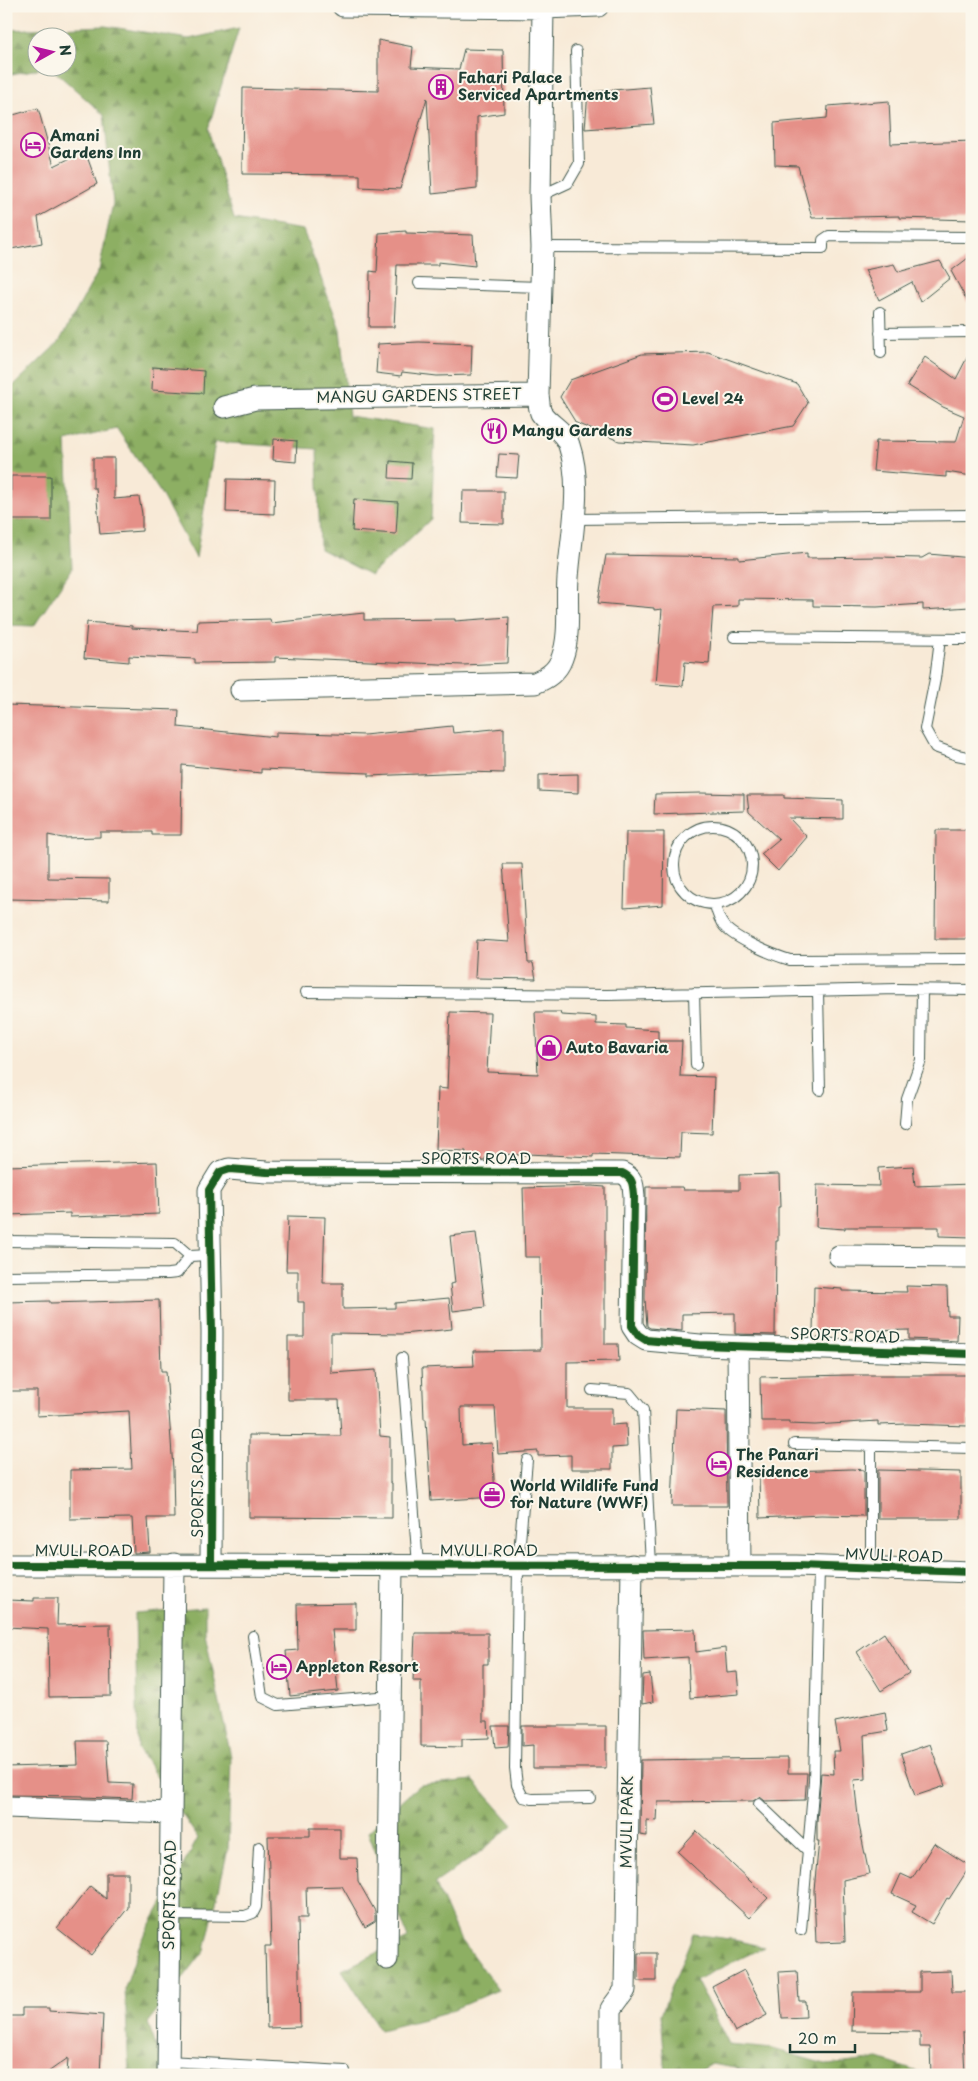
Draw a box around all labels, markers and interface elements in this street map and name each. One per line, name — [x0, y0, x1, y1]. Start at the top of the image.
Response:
north arrow — [28, 28, 78, 78]
text: N — [54, 43, 77, 57]
place label: Fahari Palace Serviced Apartments — [458, 65, 618, 105]
building icon: Fahari Palace Serviced Apartments — [428, 74, 454, 100]
place label: Amani Gardens Inn — [50, 123, 141, 163]
hotel icon: Amani Gardens Inn — [20, 132, 46, 158]
street label: MANGU GARDENS STREET — [316, 381, 523, 408]
sports icon: Level 24 — [652, 386, 678, 412]
place label: Level 24 — [682, 386, 744, 409]
restaurant icon: Mangu Gardens — [481, 418, 507, 444]
place label: Mangu Gardens — [512, 418, 632, 441]
shop icon: Auto Bavaria — [536, 1035, 562, 1061]
place label: Auto Bavaria — [566, 1035, 669, 1058]
street label: SPORTS ROAD — [421, 1146, 531, 1169]
street label: SPORTS ROAD — [789, 1321, 901, 1348]
street label: SPORTS ROAD — [185, 1428, 208, 1538]
place label: The Panari Residence — [736, 1442, 819, 1482]
hotel icon: The Panari Residence — [706, 1451, 732, 1477]
place label: World Wildlife Fund for Nature (WWF) — [510, 1473, 659, 1513]
office icon: World Wildlife Fund for Nature (WWF) — [479, 1482, 505, 1508]
street label: MVULI ROAD — [35, 1538, 133, 1561]
street label: MVULI ROAD — [440, 1538, 538, 1561]
street label: MVULI ROAD — [845, 1541, 944, 1568]
hotel icon: Appleton Resort — [266, 1654, 292, 1680]
place label: Appleton Resort — [296, 1654, 419, 1677]
street label: MVULI PARK — [613, 1775, 638, 1869]
street label: SPORTS ROAD — [156, 1840, 181, 1950]
scale bar — [790, 2021, 856, 2053]
text: 20 m — [798, 2026, 837, 2049]

